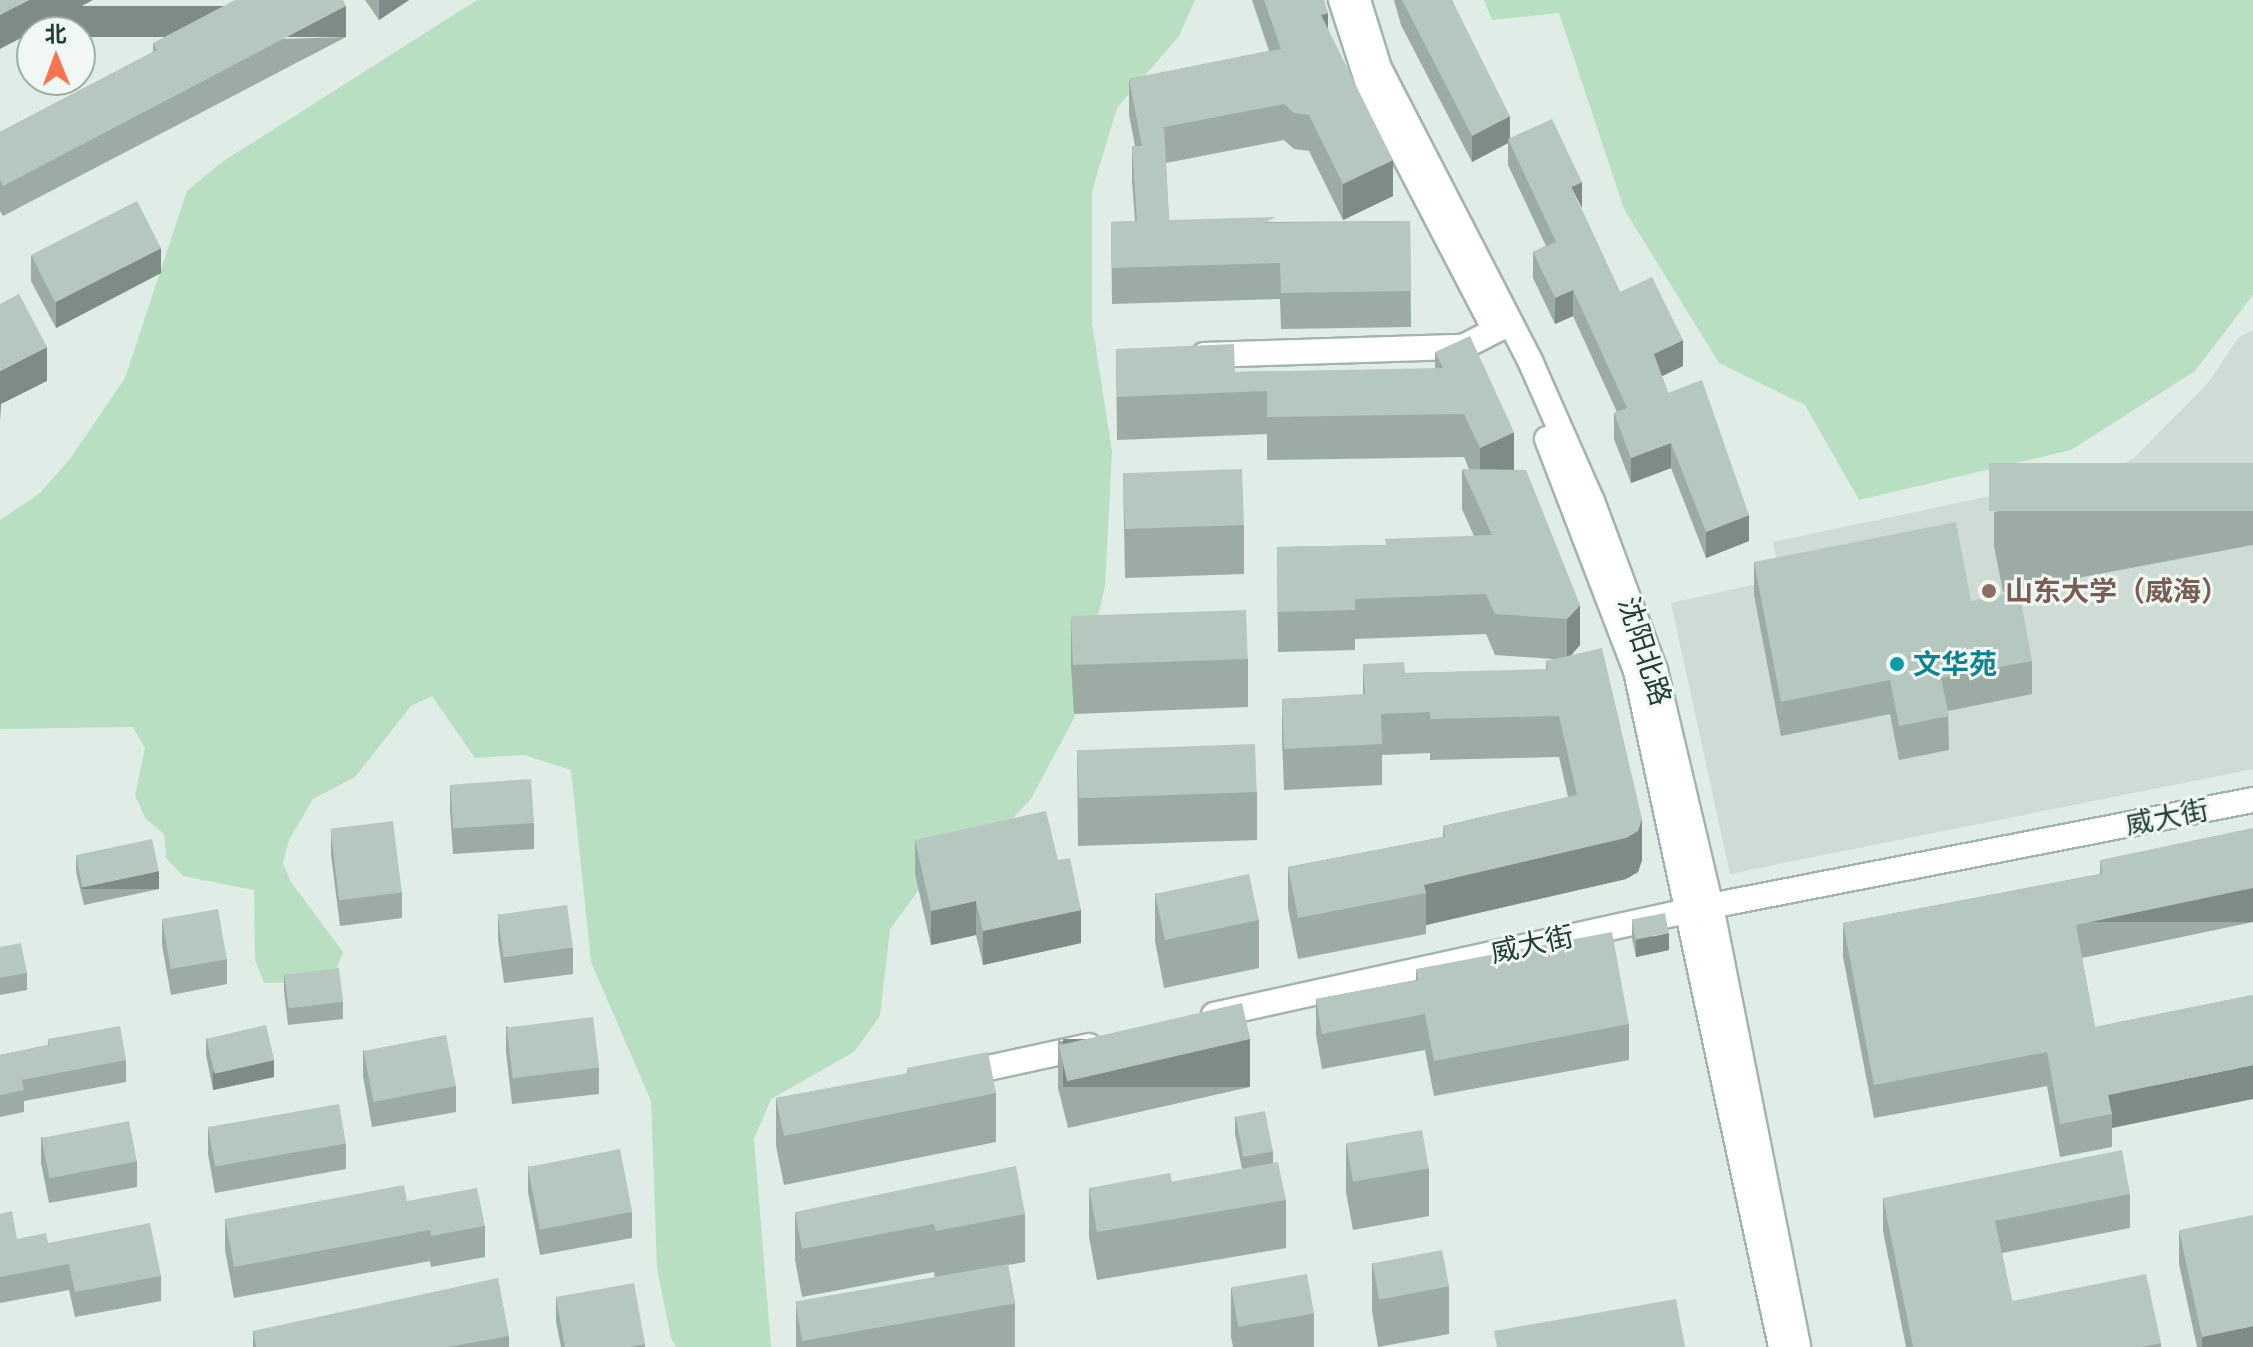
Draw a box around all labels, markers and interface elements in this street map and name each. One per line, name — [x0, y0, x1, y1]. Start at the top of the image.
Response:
north arrow — [16, 16, 96, 96]
text: 北 — [44, 21, 67, 47]
place label: 山东大学（威海） — [2005, 574, 2229, 608]
marker: 山东大学（威海） — [1980, 582, 1998, 600]
street label: 沈阳北路 — [1612, 593, 1678, 709]
place label: 文华苑 — [1913, 647, 1997, 681]
marker: 文华苑 — [1888, 655, 1906, 673]
street label: 威大街 — [2123, 792, 2211, 842]
street label: 威大街 — [1487, 919, 1577, 969]

